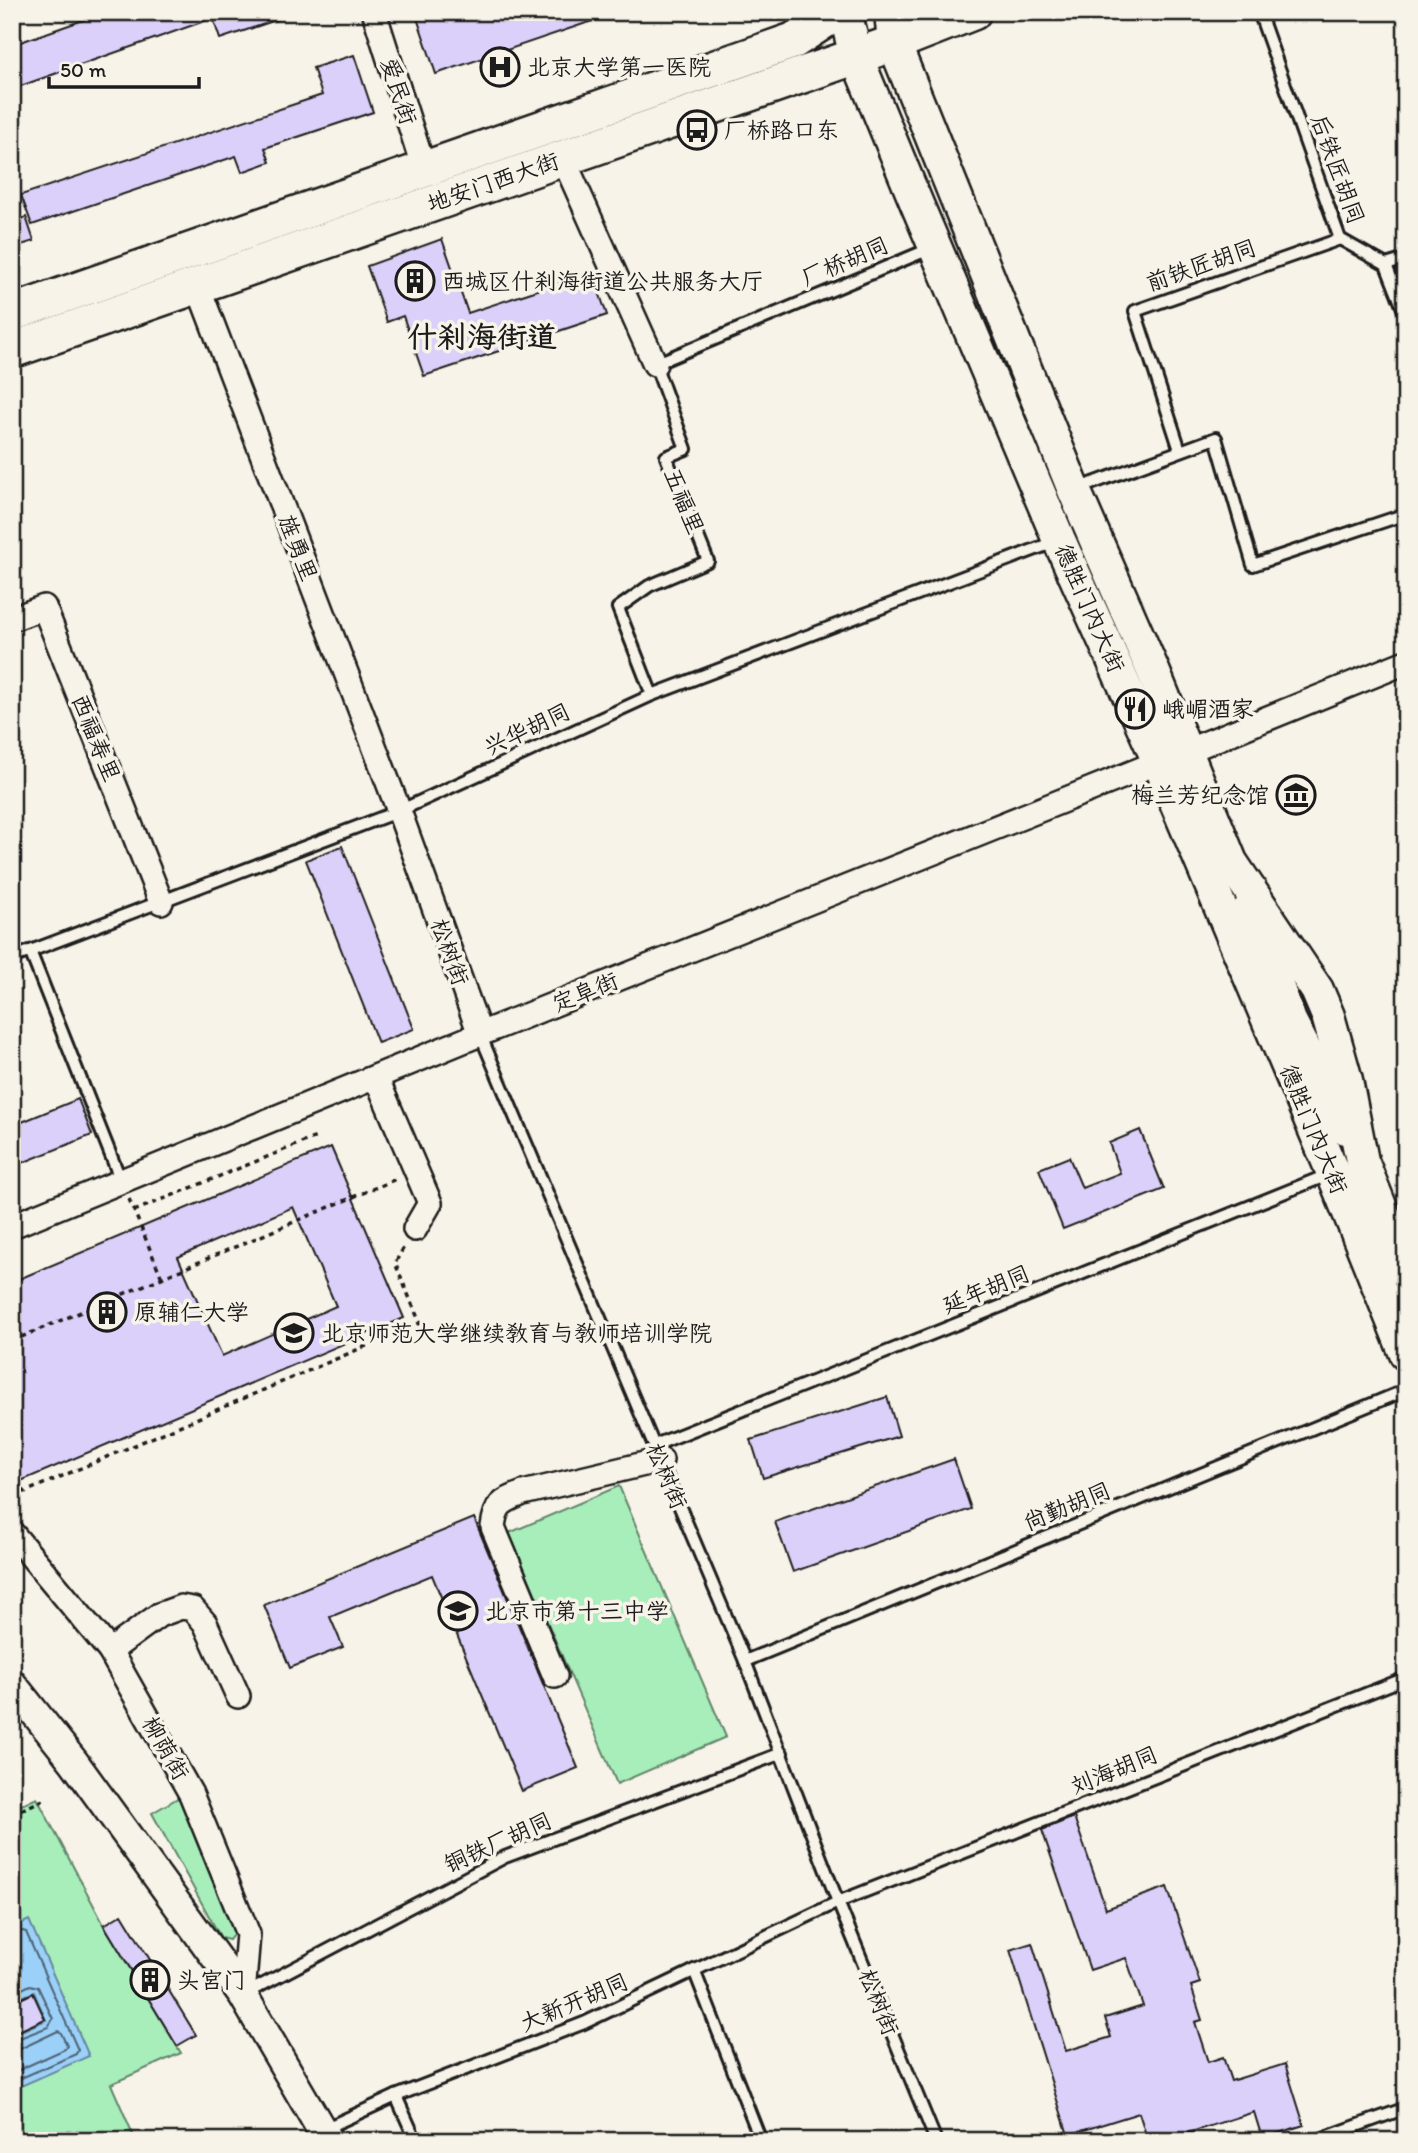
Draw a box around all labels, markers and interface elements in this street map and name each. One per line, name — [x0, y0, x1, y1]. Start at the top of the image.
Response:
scale bar — [49, 46, 200, 90]
hospital icon: 北京大学第一医院 — [479, 46, 521, 88]
place label: 北京大学第一医院 — [527, 53, 711, 81]
street label: 爱民街 — [375, 54, 423, 128]
text: 50 m — [60, 57, 107, 82]
bus stop icon: 厂桥路口东 — [676, 109, 718, 151]
street label: 后铁匠胡同 — [1305, 110, 1371, 228]
place label: 厂桥路口东 — [724, 116, 839, 144]
street label: 地安门西大街 — [423, 146, 563, 218]
street label: 厂桥胡同 — [797, 230, 893, 292]
street label: 前铁匠胡同 — [1142, 233, 1260, 297]
building icon: 西城区什刹海街道公共服务大厅 — [394, 260, 436, 302]
place label: 西城区什刹海街道公共服务大厅 — [442, 267, 764, 295]
district label: 什刹海街道 — [407, 318, 557, 355]
street label: 五福里 — [658, 464, 710, 538]
street label: 旌勇里 — [273, 511, 323, 585]
street label: 德胜门内大街 — [1049, 539, 1131, 677]
restaurant icon: 峨嵋酒家 — [1114, 688, 1156, 730]
street label: 西福寿里 — [66, 690, 126, 786]
place label: 峨嵋酒家 — [1162, 695, 1254, 723]
street label: 兴华胡同 — [479, 697, 575, 761]
museum icon: 梅兰芳纪念馆 — [1275, 774, 1317, 816]
place label: 梅兰芳纪念馆 — [1131, 781, 1269, 809]
street label: 松树街 — [425, 915, 475, 989]
street label: 定阜街 — [548, 966, 622, 1018]
street label: 德胜门内大街 — [1274, 1060, 1354, 1198]
street label: 延年胡同 — [938, 1259, 1034, 1319]
building icon: 原辅仁大学 — [86, 1291, 128, 1333]
place label: 原辅仁大学 — [134, 1298, 249, 1326]
school or university icon: 北京师范大学继续教育与教师培训学院 — [273, 1312, 315, 1354]
place label: 北京师范大学继续教育与教师培训学院 — [321, 1319, 712, 1347]
street label: 松树街 — [641, 1439, 693, 1513]
street label: 尚勤胡同 — [1019, 1476, 1115, 1536]
school or university icon: 北京市第十三中学 — [437, 1590, 479, 1632]
place label: 北京市第十三中学 — [485, 1597, 669, 1625]
street label: 柳荫街 — [137, 1711, 195, 1785]
street label: 刘海胡同 — [1066, 1740, 1162, 1800]
street label: 铜铁厂胡同 — [440, 1806, 556, 1878]
building icon: 头宫门 — [129, 1959, 171, 2001]
street label: 松树街 — [853, 1965, 905, 2039]
place label: 头宫门 — [177, 1966, 246, 1994]
street label: 大新开胡同 — [516, 1967, 632, 2037]

